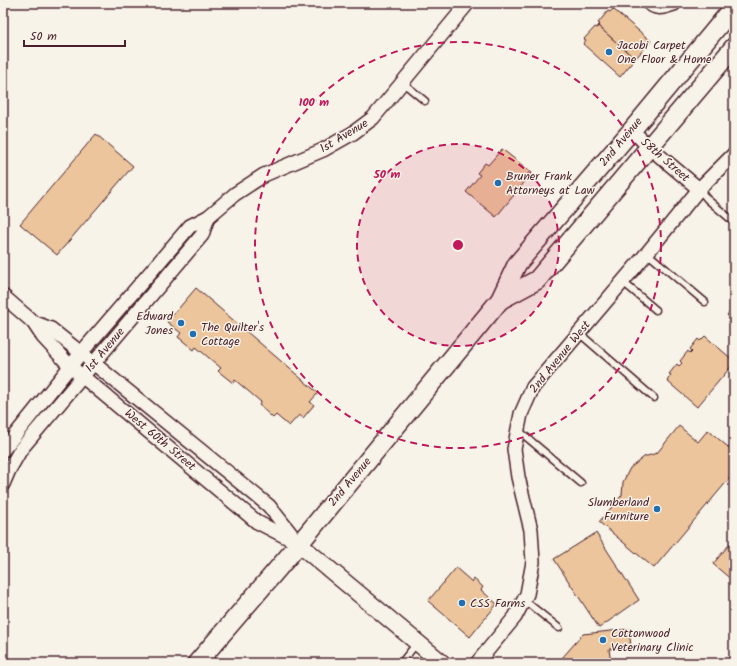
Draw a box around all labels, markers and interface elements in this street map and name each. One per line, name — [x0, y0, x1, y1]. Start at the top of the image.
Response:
scale bar — [24, 22, 125, 48]
text: 50 m — [30, 27, 57, 46]
place label: Jacobi Carpet One Floor & Home — [617, 36, 712, 69]
marker: Jacobi Carpet One Floor & Home — [604, 47, 614, 57]
text: 100 m — [299, 93, 329, 112]
street label: 2nd Avenue — [595, 113, 648, 171]
street label: 1st Avenue — [316, 114, 372, 158]
street label: 58th Street — [636, 133, 694, 187]
text: 50 m — [373, 165, 401, 184]
place label: Bruner Frank Attorneys at Law — [506, 167, 596, 200]
marker: Bruner Frank Attorneys at Law — [493, 178, 503, 188]
centre of rings — [451, 238, 465, 252]
place label: Edward Jones — [136, 307, 174, 340]
street label: 2nd Avenue West — [525, 316, 596, 398]
marker: Edward Jones — [176, 318, 186, 328]
place label: The Quilter's Cottage — [201, 318, 264, 351]
street label: 1st Avenue — [80, 323, 130, 377]
marker: The Quilter's Cottage — [188, 329, 198, 339]
street label: West 60th Street — [120, 404, 200, 476]
street label: 2nd Avenue — [324, 453, 377, 511]
place label: Slumberland Furniture — [588, 493, 650, 526]
marker: Slumberland Furniture — [652, 504, 662, 514]
place label: CSS Farms — [470, 594, 525, 613]
marker: CSS Farms — [457, 598, 467, 608]
place label: Cottonwood Veterinary Clinic — [611, 624, 694, 657]
marker: Cottonwood Veterinary Clinic — [598, 635, 608, 645]

